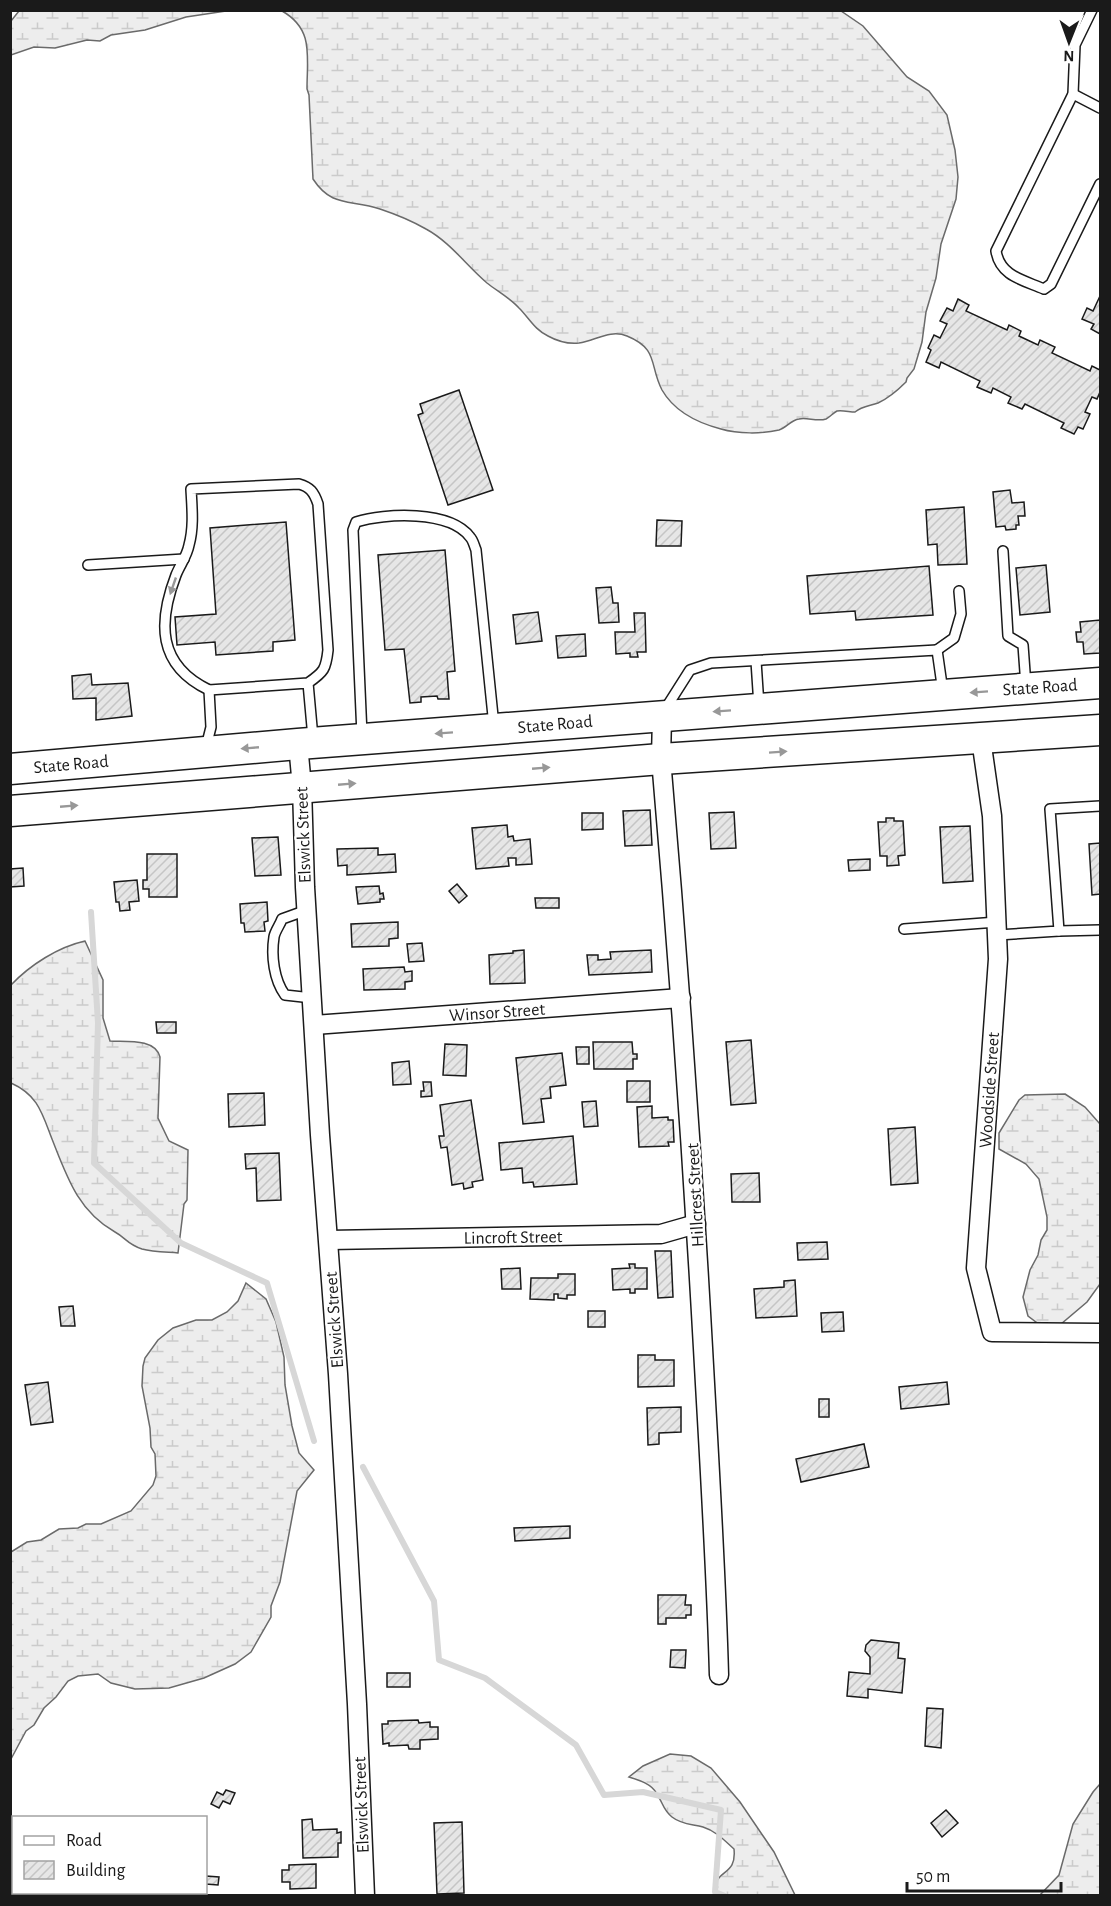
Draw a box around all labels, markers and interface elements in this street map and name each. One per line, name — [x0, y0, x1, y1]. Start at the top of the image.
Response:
north arrow — [1039, 12, 1099, 72]
text: N — [1063, 48, 1074, 64]
one-way arrow — [167, 577, 177, 595]
street label: State Road — [1002, 676, 1078, 700]
one-way arrow — [970, 687, 989, 697]
one-way arrow — [713, 706, 732, 716]
street label: State Road — [517, 713, 593, 737]
one-way arrow — [434, 728, 453, 738]
one-way arrow — [240, 744, 259, 753]
one-way arrow — [768, 747, 787, 756]
street label: State Road — [33, 753, 109, 777]
one-way arrow — [532, 763, 551, 773]
one-way arrow — [337, 779, 356, 789]
street label: Elswick Street — [293, 786, 315, 884]
one-way arrow — [59, 801, 78, 811]
street label: Winsor Street — [448, 1001, 546, 1025]
street label: Woodside Street — [977, 1031, 1003, 1149]
street label: Hillcrest Street — [684, 1142, 708, 1247]
street label: Lincroft Street — [463, 1228, 563, 1248]
street label: Elswick Street — [323, 1271, 347, 1369]
street label: Elswick Street — [351, 1756, 373, 1854]
legend — [12, 1816, 207, 1894]
text: Road — [66, 1832, 102, 1850]
scale bar — [907, 1855, 1062, 1893]
text: Building — [66, 1862, 126, 1880]
text: 50 m — [916, 1868, 950, 1886]

